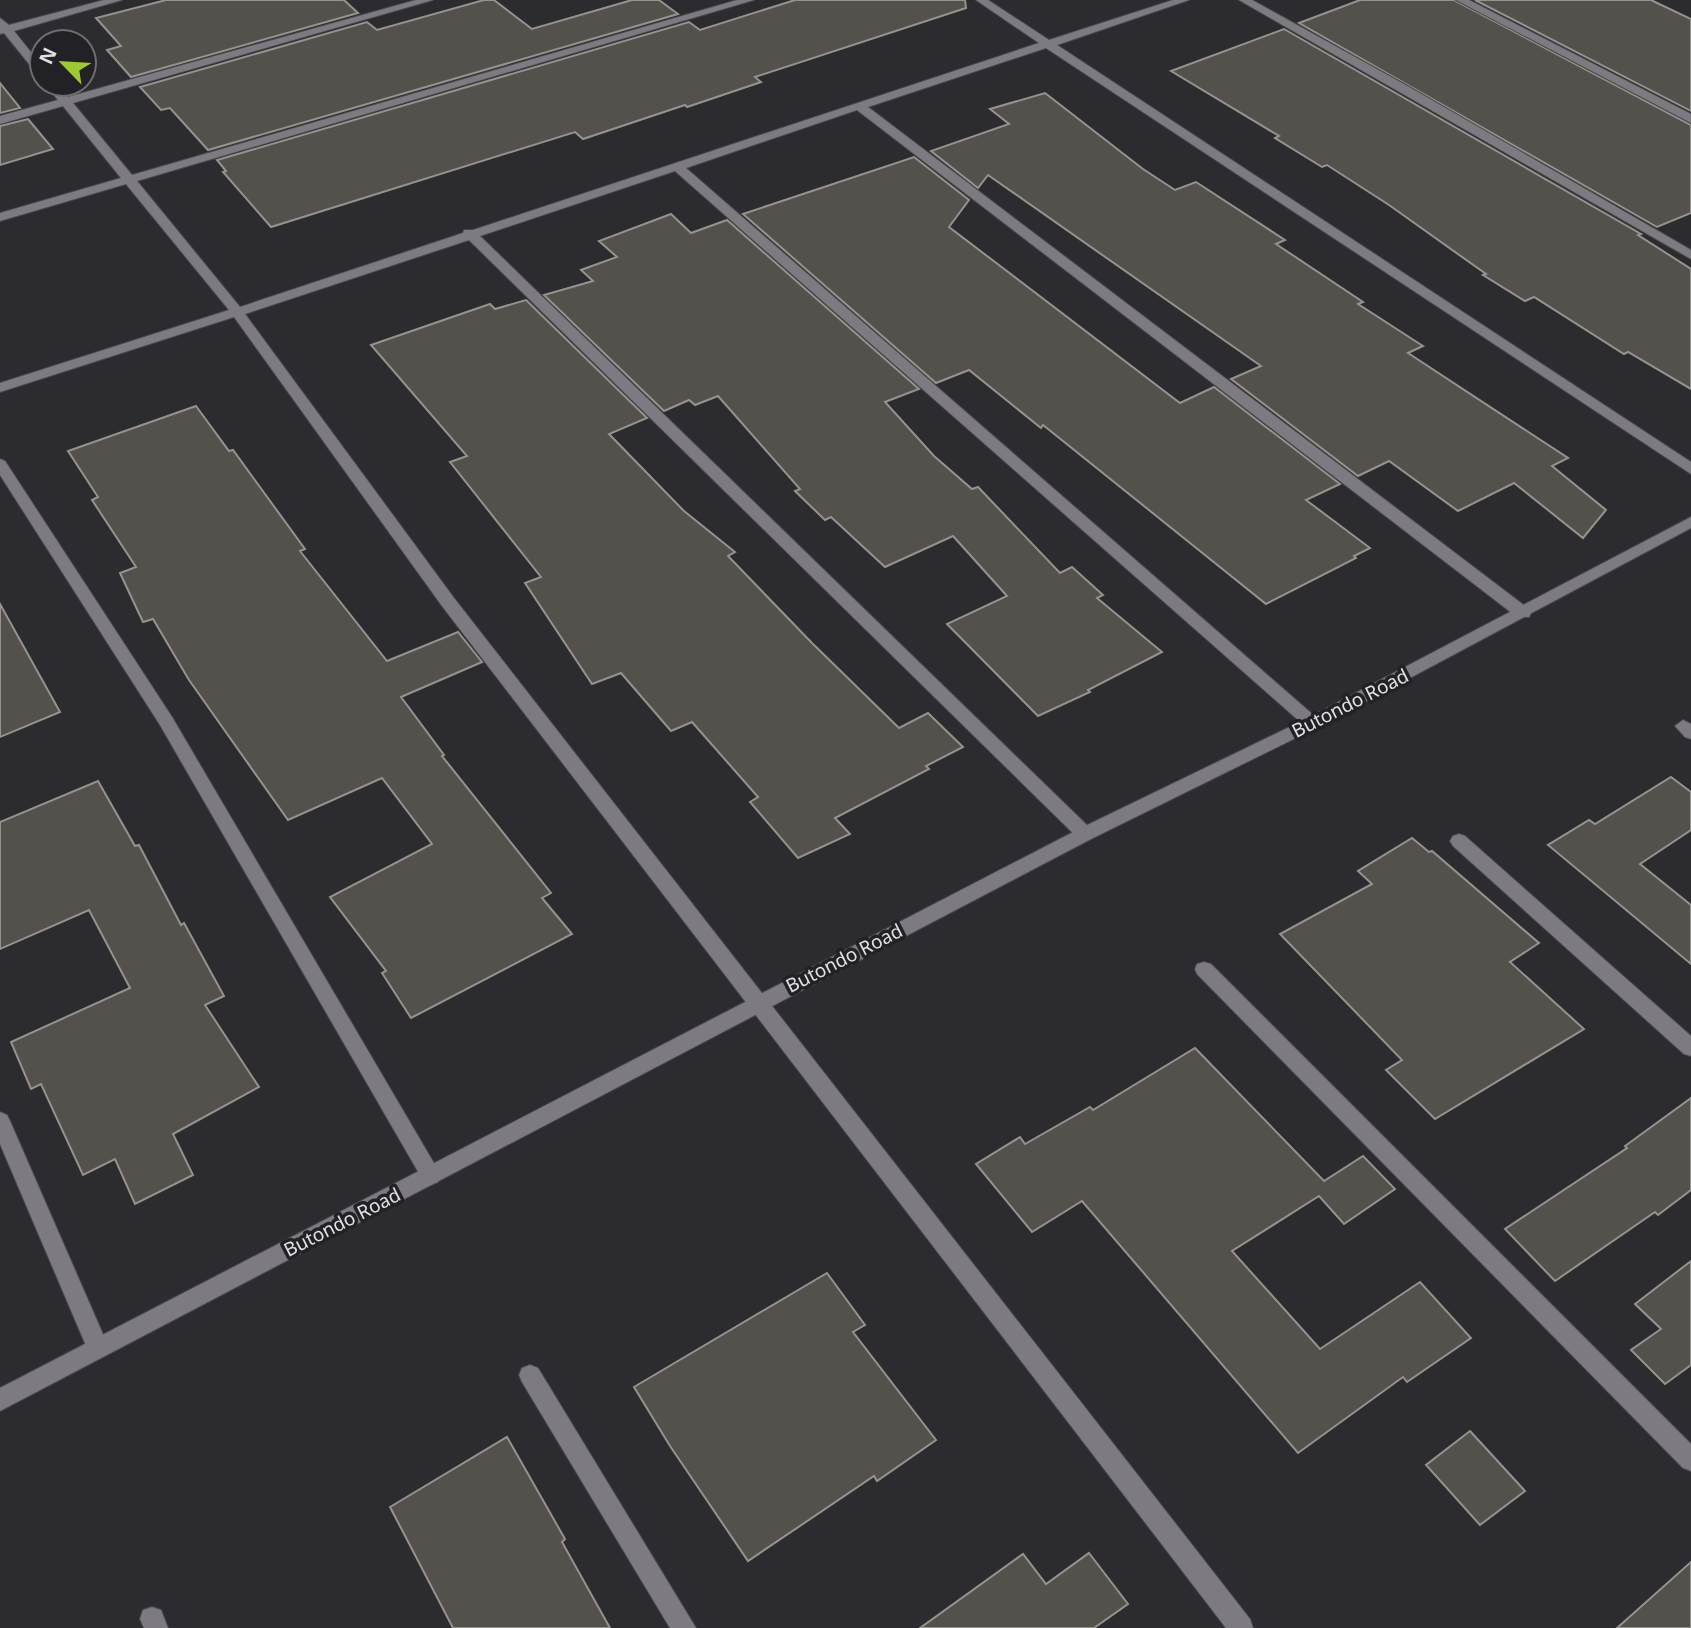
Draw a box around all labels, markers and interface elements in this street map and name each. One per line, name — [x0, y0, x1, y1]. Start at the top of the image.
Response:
north arrow — [28, 28, 98, 98]
text: N — [33, 43, 63, 68]
street label: Butondo Road — [1287, 662, 1413, 744]
street label: Butondo Road — [781, 917, 907, 999]
street label: Butondo Road — [279, 1181, 405, 1263]

